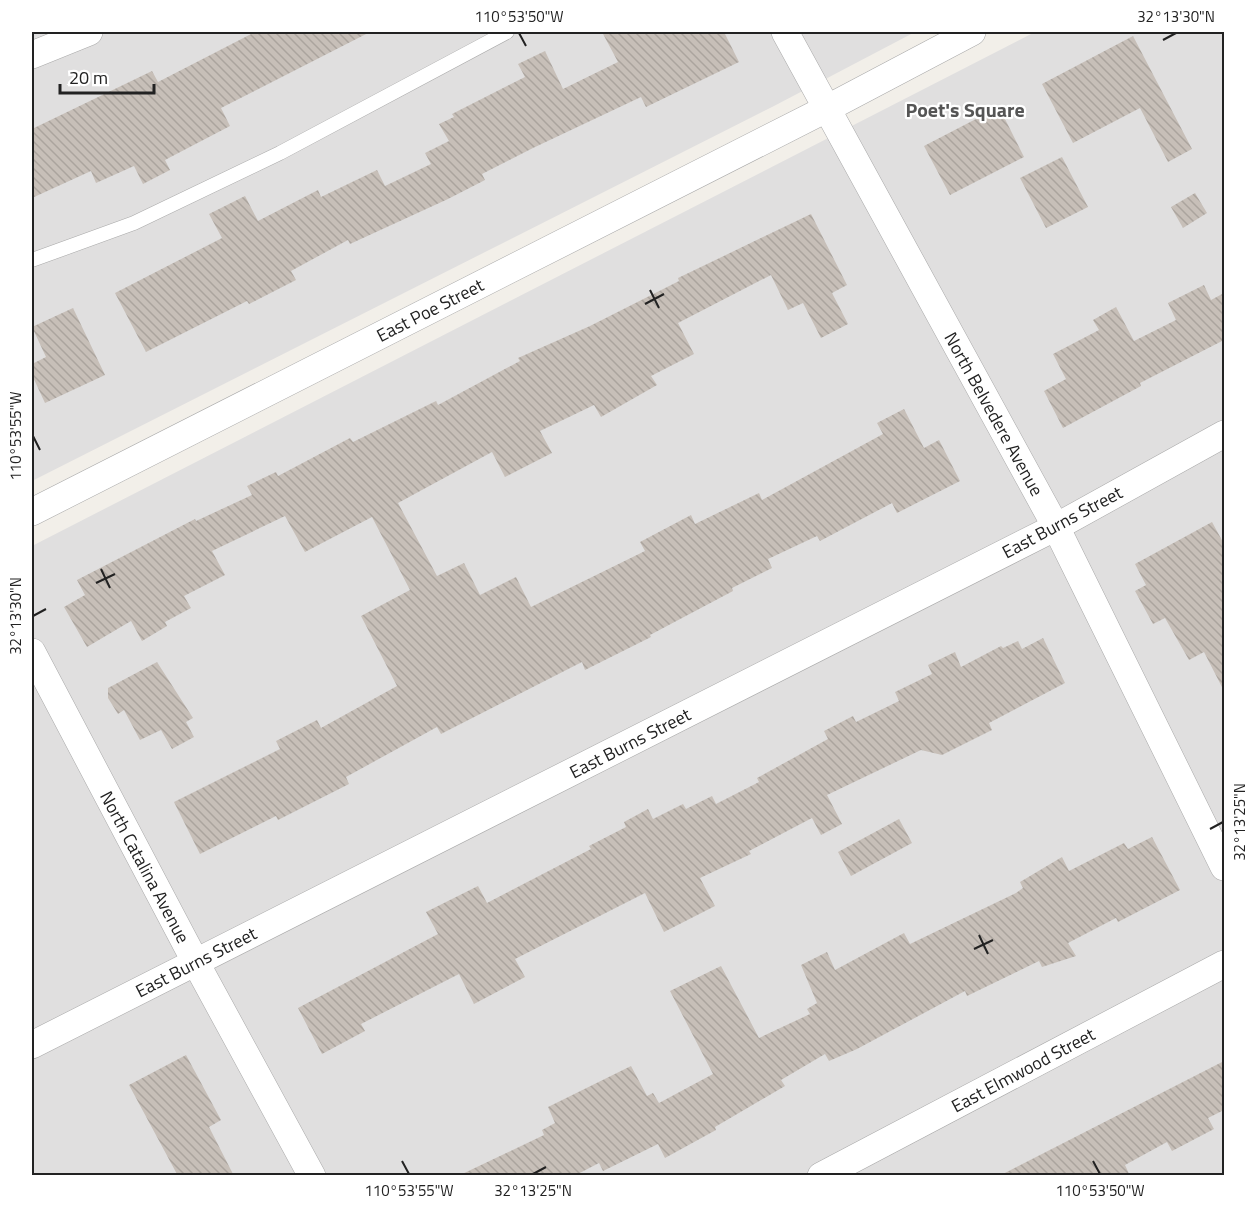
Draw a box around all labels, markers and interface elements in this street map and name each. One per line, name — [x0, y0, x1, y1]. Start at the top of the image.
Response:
text: 110°53'50"W — [474, 5, 564, 28]
text: 32°13'30"N — [1137, 5, 1215, 28]
scale bar — [60, 57, 154, 95]
text: 20 m — [69, 64, 108, 91]
district label: Poet's Square — [905, 94, 1025, 125]
street label: East Poe Street — [372, 271, 489, 349]
street label: North Belvedere Avenue — [938, 327, 1050, 501]
text: 110°53'55"W — [4, 391, 27, 481]
street label: East Burns Street — [997, 479, 1128, 565]
text: 32°13'30"N — [4, 577, 27, 655]
street label: East Burns Street — [565, 700, 696, 785]
text: 32°13'25"N — [1228, 783, 1251, 861]
street label: North Catalina Avenue — [93, 786, 197, 948]
street label: East Burns Street — [131, 919, 262, 1004]
street label: East Elmwood Street — [946, 1020, 1100, 1119]
text: 110°53'55"W — [364, 1179, 454, 1202]
text: 32°13'25"N — [494, 1179, 572, 1202]
text: 110°53'50"W — [1055, 1179, 1145, 1202]

